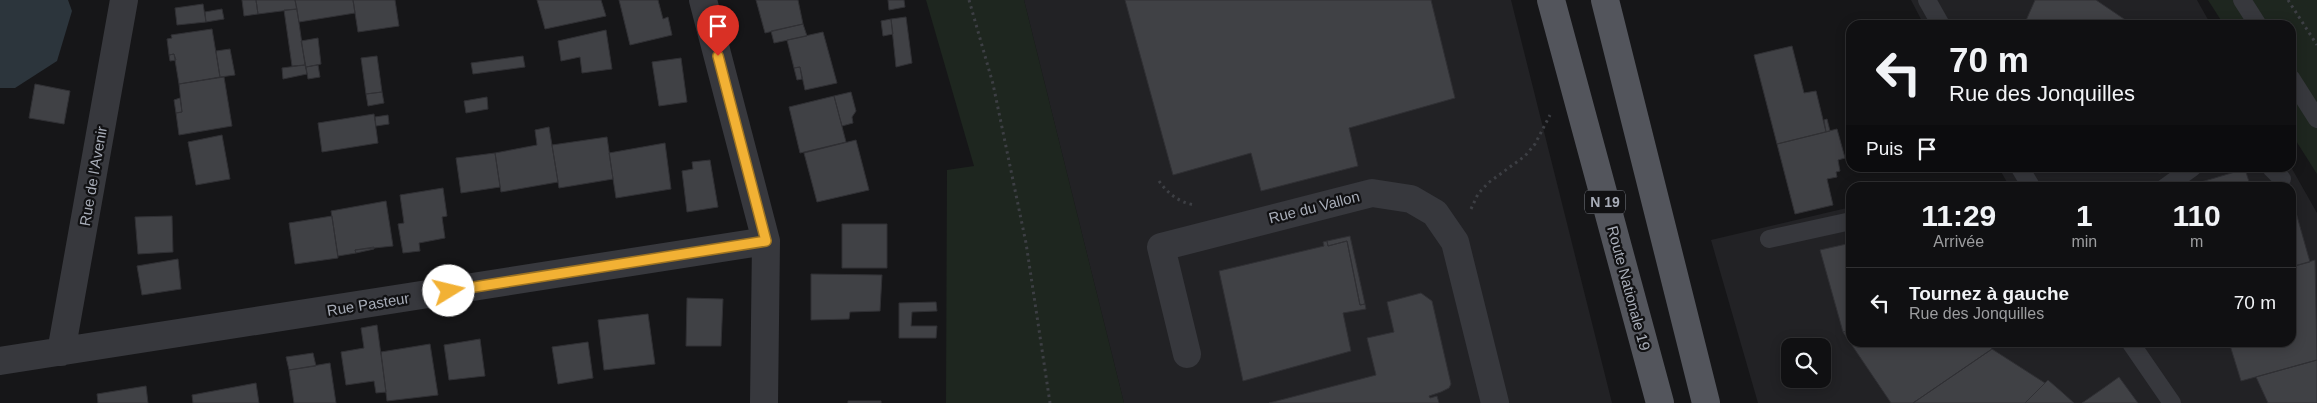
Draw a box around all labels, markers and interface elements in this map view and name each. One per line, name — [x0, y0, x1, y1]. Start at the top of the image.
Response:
pin — [697, 5, 739, 56]
icon: arrive — [704, 12, 732, 40]
icon: left — [1866, 40, 1931, 105]
text: 70 m — [1949, 40, 2029, 79]
text: Rue des Jonquilles — [1949, 81, 2135, 106]
street label: Rue de l'Avenir — [76, 125, 110, 227]
icon: arrive — [1913, 135, 1941, 163]
text: Puis — [1866, 138, 1903, 159]
street label: Rue du Vallon — [1267, 187, 1361, 227]
road number: N 19 — [1585, 190, 1625, 213]
text: 11:29 — [1921, 199, 1996, 232]
text: 1 — [2076, 199, 2093, 232]
text: 110 — [2172, 199, 2221, 232]
street label: Route Nationale 19 — [1604, 224, 1654, 352]
text: Arrivée — [1933, 233, 1984, 250]
text: min — [2071, 233, 2097, 250]
text: m — [2190, 233, 2203, 250]
position arrow — [422, 264, 474, 316]
text: Tournez à gauche — [1909, 283, 2069, 304]
street label: Rue Pasteur — [325, 289, 411, 319]
icon: left — [1866, 289, 1894, 317]
text: 70 m — [2234, 292, 2276, 313]
text: Rue des Jonquilles — [1909, 305, 2044, 322]
map controls — [1781, 338, 1831, 388]
button: search — [1781, 338, 1831, 388]

